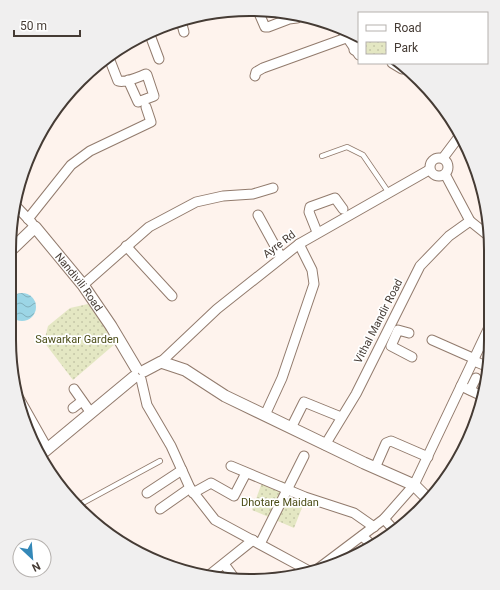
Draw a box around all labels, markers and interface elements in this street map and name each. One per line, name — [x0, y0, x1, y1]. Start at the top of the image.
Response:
scale bar — [14, 12, 80, 38]
legend — [358, 12, 488, 64]
text: 50 m — [20, 19, 47, 33]
text: Road — [394, 21, 422, 35]
text: Park — [394, 41, 419, 55]
street label: Ayre Rd — [261, 228, 298, 261]
street label: Nandivili Road — [52, 250, 105, 314]
street label: Vithal Mandir Road — [352, 277, 405, 366]
park label: Sawarkar Garden — [35, 333, 119, 346]
park label: Dhotare Maidan — [241, 496, 319, 509]
north arrow — [12, 538, 52, 578]
text: N — [30, 559, 43, 574]

